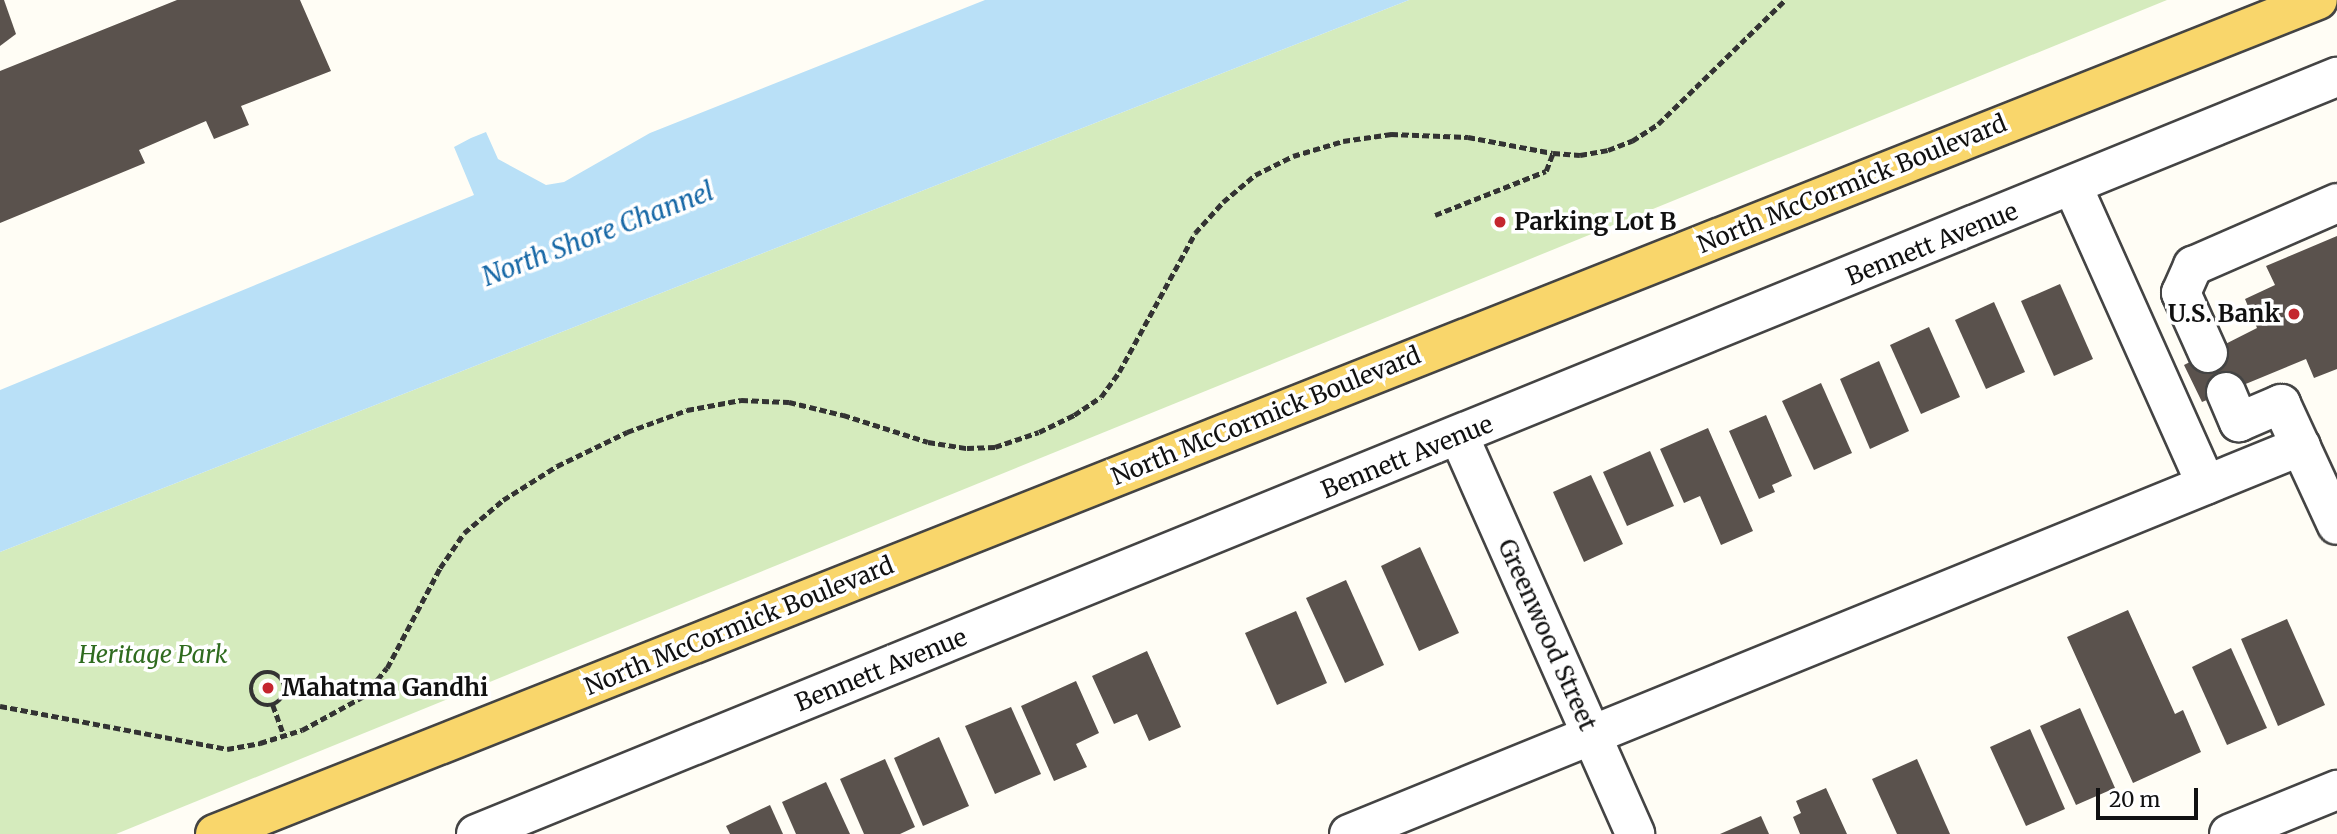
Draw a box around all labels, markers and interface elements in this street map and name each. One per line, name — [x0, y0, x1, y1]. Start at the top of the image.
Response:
street label: North McCormick Boulevard — [1693, 109, 2011, 259]
water label: North Shore Channel — [478, 175, 718, 293]
street label: Bennett Avenue — [1842, 196, 2022, 292]
place label: Parking Lot B — [1514, 208, 1676, 236]
marker: Parking Lot B — [1492, 214, 1508, 230]
place label: U.S. Bank — [2168, 300, 2280, 328]
marker: U.S. Bank — [2286, 306, 2302, 322]
street label: North McCormick Boulevard — [1107, 341, 1425, 491]
street label: Bennett Avenue — [1317, 409, 1497, 505]
street label: Greenwood Street — [1492, 535, 1602, 735]
street label: North McCormick Boulevard — [580, 551, 898, 701]
street label: Bennett Avenue — [791, 622, 971, 718]
park label: Heritage Park — [78, 641, 228, 669]
place label: Mahatma Gandhi — [282, 674, 488, 702]
marker: Mahatma Gandhi — [260, 680, 276, 696]
scale bar — [2099, 774, 2200, 818]
text: 20 m — [2109, 786, 2160, 813]

